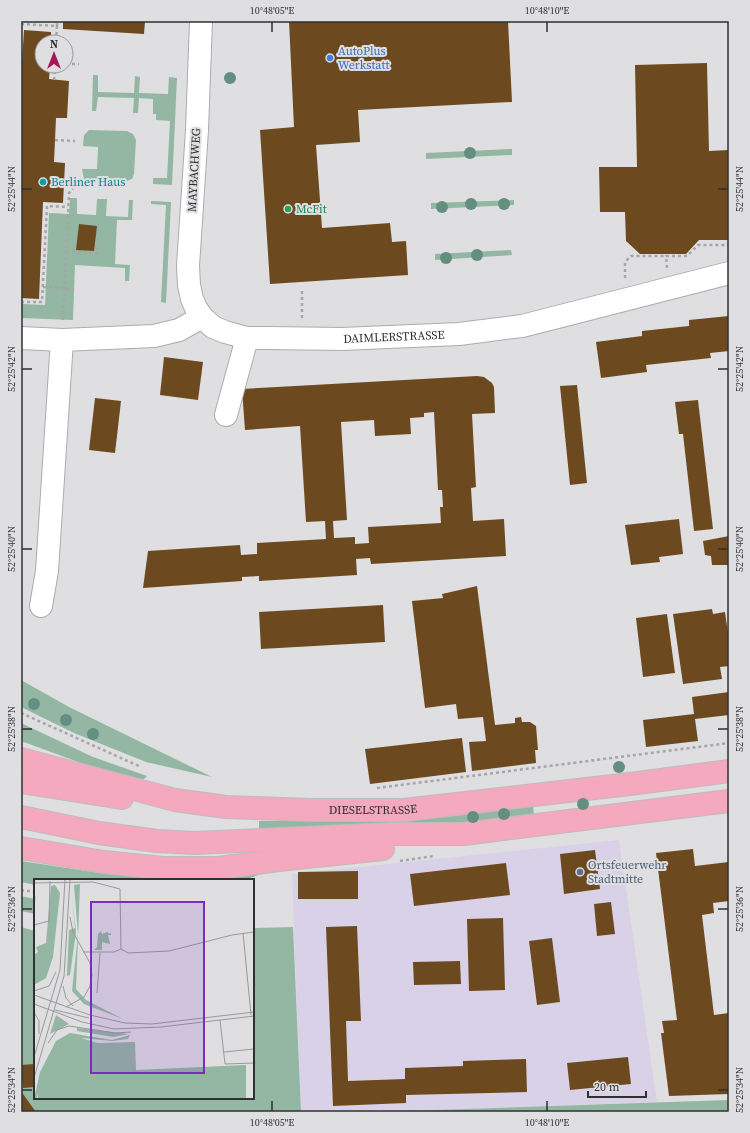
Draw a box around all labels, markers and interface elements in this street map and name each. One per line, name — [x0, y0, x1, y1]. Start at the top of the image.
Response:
text: 10°48'05"E — [250, 4, 294, 17]
text: 10°48'10"E — [525, 4, 569, 17]
north arrow — [34, 34, 74, 74]
text: N — [50, 37, 58, 52]
place label: AutoPlus Werkstatt — [338, 43, 389, 73]
marker: AutoPlus Werkstatt — [325, 53, 335, 63]
street label: MAYBACHWEG — [184, 128, 204, 212]
text: 52°25'44"N — [5, 166, 18, 212]
text: 52°25'44"N — [733, 166, 746, 212]
place label: Berliner Haus — [51, 174, 126, 190]
marker: Berliner Haus — [38, 177, 48, 187]
place label: McFit — [296, 201, 327, 217]
marker: McFit — [283, 204, 293, 214]
street label: DAIMLERSTRASSE — [343, 327, 445, 347]
text: 52°25'42"N — [5, 346, 18, 392]
text: 52°25'42"N — [733, 346, 746, 392]
text: 52°25'40"N — [5, 526, 18, 572]
text: 52°25'40"N — [733, 526, 746, 572]
text: 52°25'38"N — [5, 706, 18, 752]
text: 52°25'38"N — [733, 706, 746, 752]
street label: DIESELSTRASSE — [329, 801, 418, 818]
place label: Ortsfeuerwehr Stadtmitte — [588, 857, 666, 887]
marker: Ortsfeuerwehr Stadtmitte — [575, 867, 585, 877]
inset map — [34, 879, 254, 1099]
text: 52°25'36"N — [5, 886, 18, 932]
text: 52°25'36"N — [733, 886, 746, 932]
text: 52°25'34"N — [5, 1067, 18, 1113]
text: 52°25'34"N — [733, 1067, 746, 1113]
scale bar — [588, 1073, 646, 1099]
text: 20 m — [594, 1079, 620, 1095]
text: 10°48'05"E — [250, 1116, 294, 1129]
text: 10°48'10"E — [525, 1116, 569, 1129]

